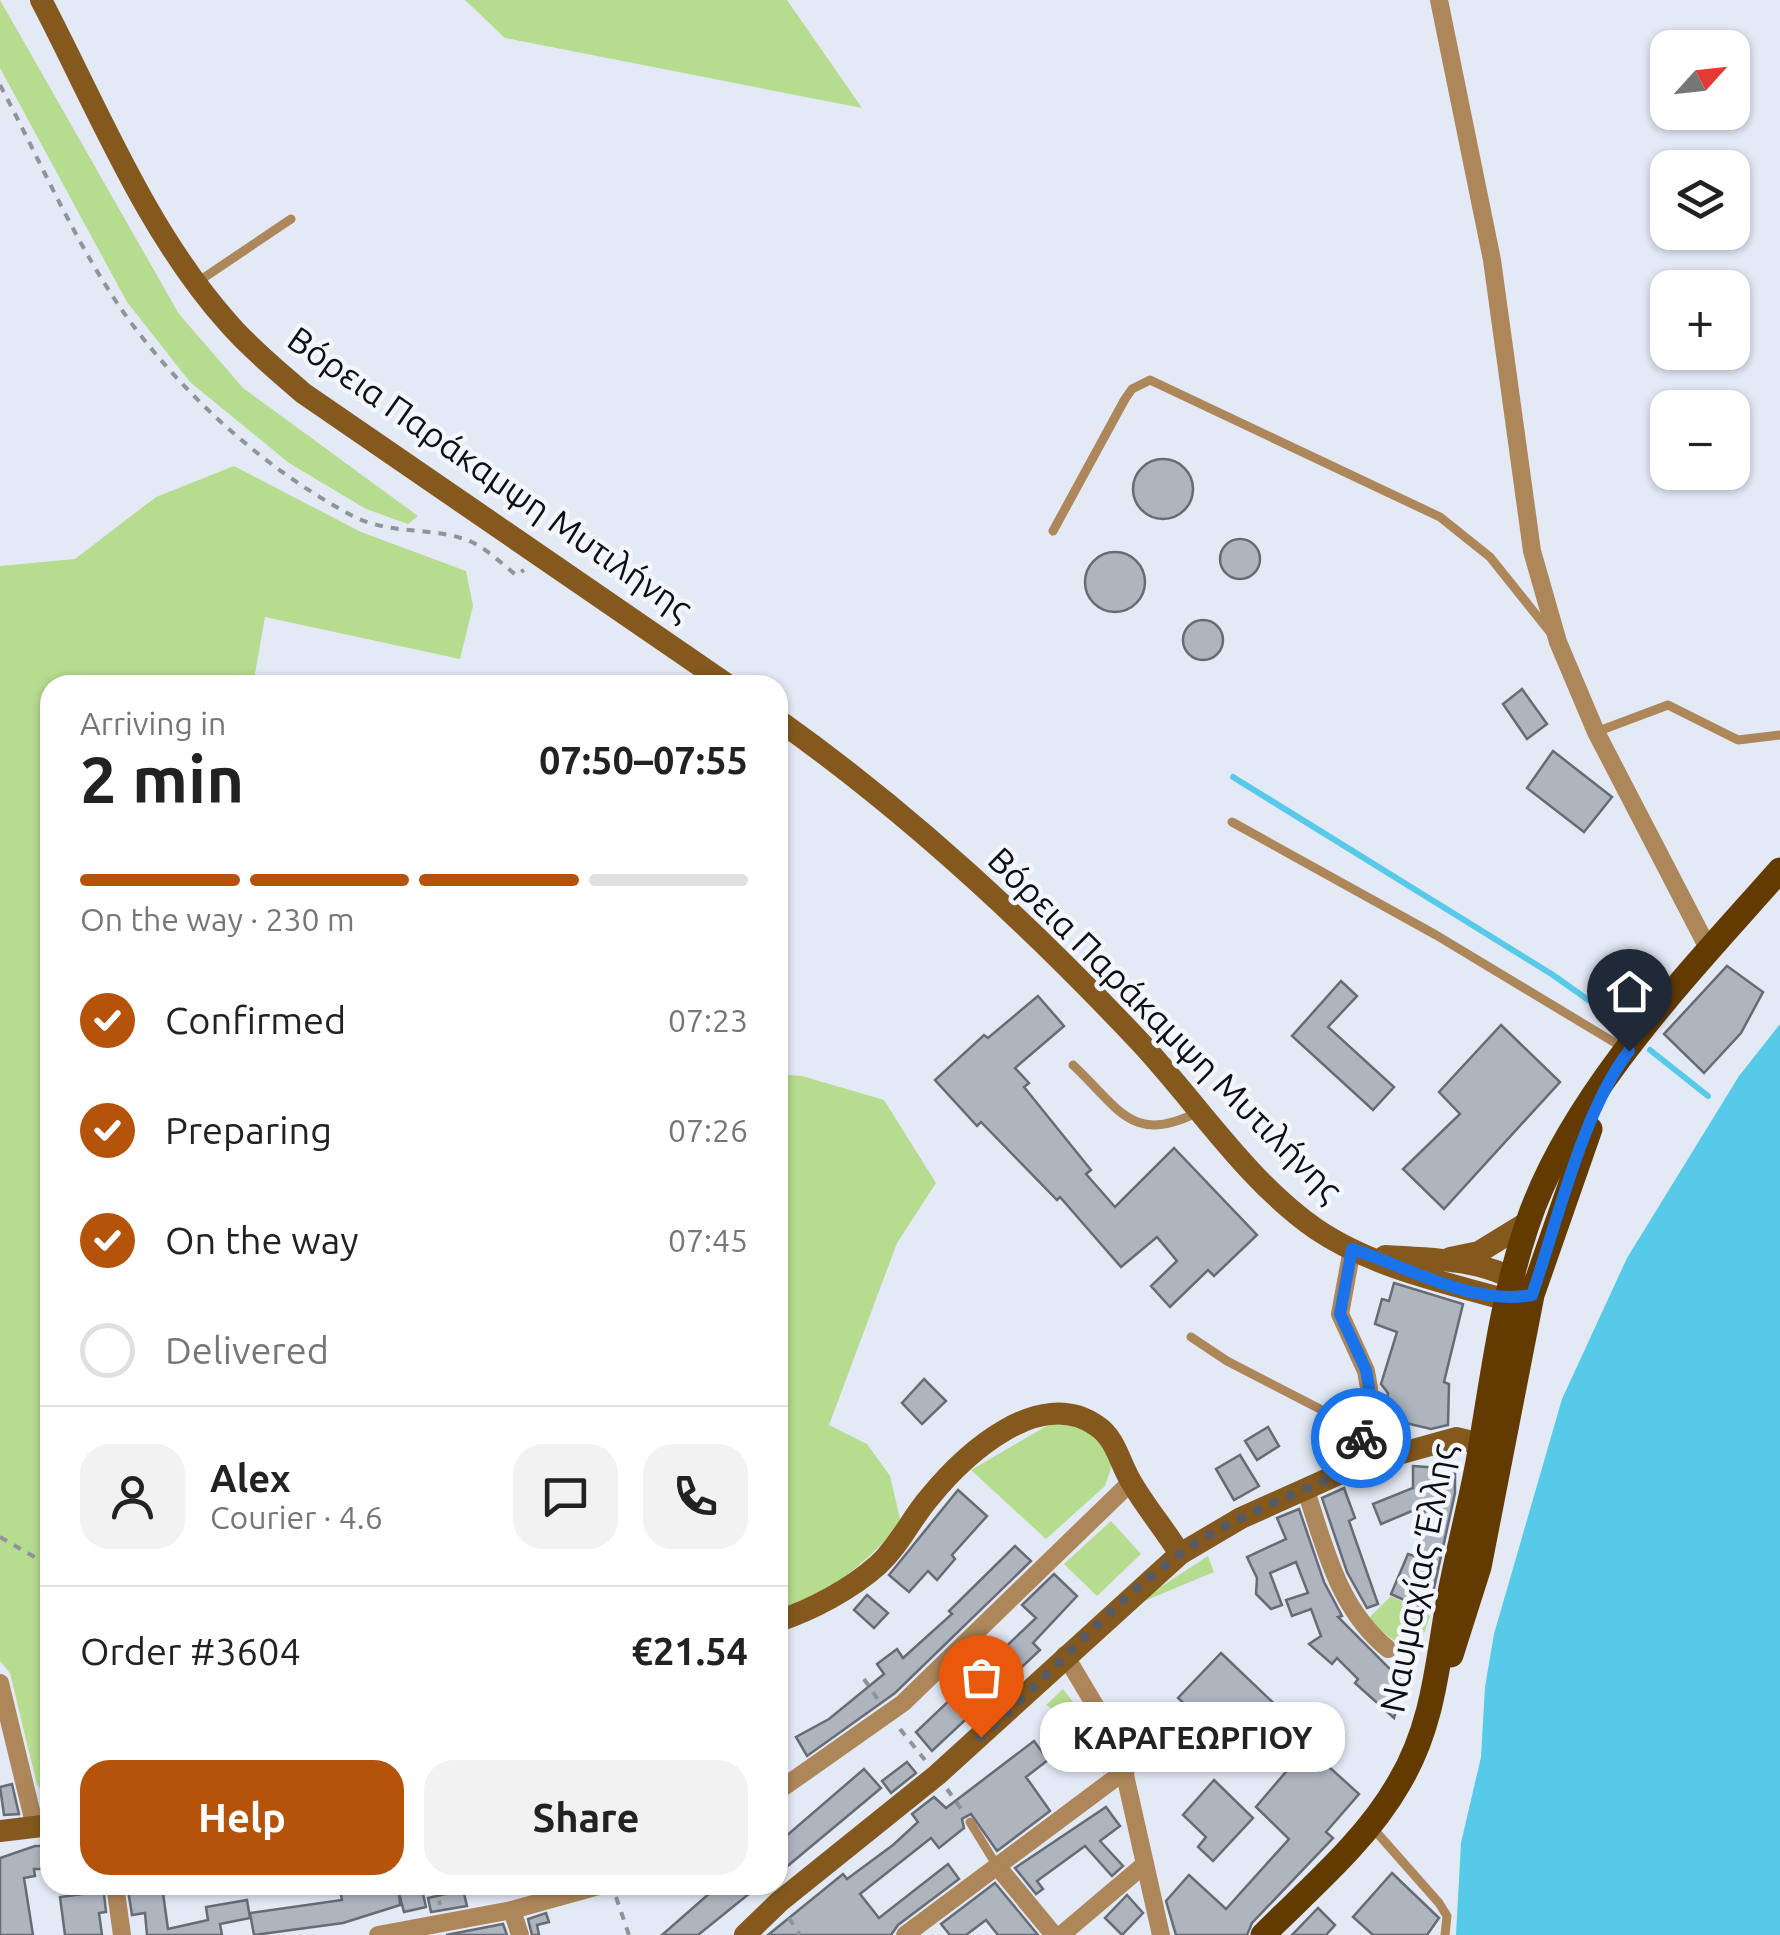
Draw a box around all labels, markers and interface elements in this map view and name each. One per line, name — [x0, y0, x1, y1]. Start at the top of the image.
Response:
north arrow — [1650, 30, 1750, 130]
map controls — [1650, 30, 1750, 490]
button: layers — [1650, 150, 1750, 250]
button: + — [1650, 270, 1750, 370]
street label: Βόρεια Παράκαμψη Μυτιλήνης — [281, 318, 700, 628]
button: − — [1650, 390, 1750, 490]
text: Arriving in — [80, 705, 226, 741]
text: 07:50–07:55 — [539, 739, 748, 781]
text: 2 min — [80, 742, 244, 815]
street label: Βόρεια Παράκαμψη Μυτιλήνης — [980, 839, 1351, 1210]
text: On the way · 230 m — [80, 901, 355, 937]
pin — [1587, 949, 1672, 1052]
icon: home — [1602, 964, 1657, 1019]
icon: check — [80, 993, 135, 1048]
text: Confirmed — [165, 999, 346, 1041]
text: 07:23 — [668, 1002, 748, 1038]
icon: check — [80, 1103, 135, 1158]
text: Preparing — [165, 1109, 332, 1151]
text: 07:26 — [668, 1112, 748, 1148]
icon: check — [80, 1213, 135, 1268]
text: On the way — [165, 1219, 358, 1261]
text: 07:45 — [668, 1222, 748, 1258]
text: Delivered — [165, 1329, 329, 1371]
courier — [1311, 1388, 1411, 1488]
icon: bike — [1334, 1411, 1389, 1466]
street label: Ναυμαχίας Έλλης — [1371, 1440, 1463, 1715]
button: person — [80, 1444, 185, 1549]
button: chat — [513, 1444, 618, 1549]
button: phone — [643, 1444, 748, 1549]
text: Alex — [210, 1457, 291, 1499]
text: Courier · 4.6 — [210, 1499, 383, 1535]
text: Order #3604 — [80, 1630, 301, 1672]
text: €21.54 — [631, 1630, 748, 1672]
pin — [939, 1635, 1024, 1738]
icon: bag — [954, 1650, 1009, 1705]
callout: ΚΑΡΑΓΕΩΡΓΙΟΥ — [1041, 1702, 1346, 1772]
text: ΚΑΡΑΓΕΩΡΓΙΟΥ — [1072, 1719, 1313, 1755]
button: Help — [80, 1760, 404, 1875]
button: Share — [424, 1760, 748, 1875]

